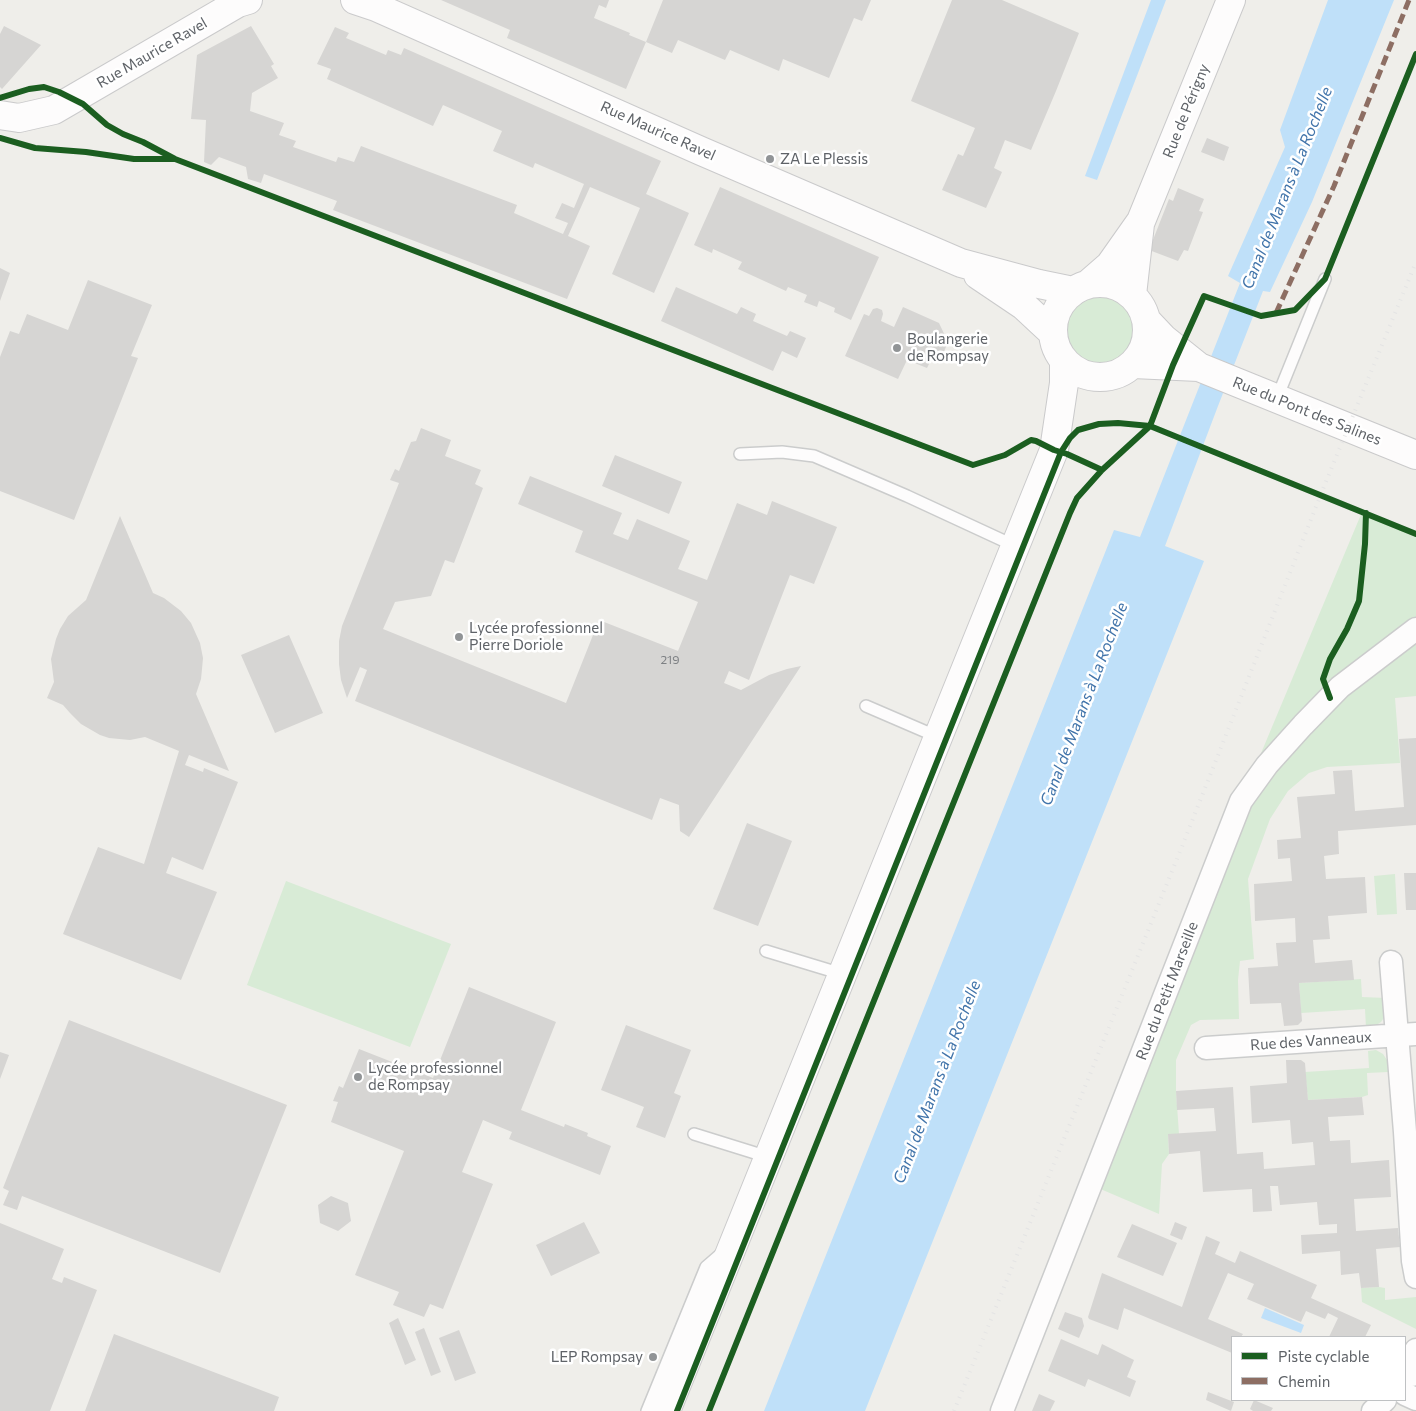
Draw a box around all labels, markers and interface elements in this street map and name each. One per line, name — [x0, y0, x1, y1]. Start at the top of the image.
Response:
street label: Rue Maurice Ravel — [94, 14, 210, 92]
street label: Rue de Périgny — [1159, 61, 1213, 161]
water label: Canal de Marans à La Rochelle — [1238, 84, 1336, 292]
street label: Rue Maurice Ravel — [597, 97, 719, 165]
place label: ZA Le Plessis — [780, 150, 868, 168]
marker: ZA Le Plessis — [764, 153, 776, 165]
place label: Boulangerie de Rompsay — [907, 330, 989, 365]
marker: Boulangerie de Rompsay — [891, 342, 903, 354]
street label: Rue du Pont des Salines — [1230, 373, 1384, 449]
water label: Canal de Marans à La Rochelle — [1036, 600, 1132, 808]
place label: Lycée professionnel Pierre Doriole — [469, 619, 603, 654]
marker: Lycée professionnel Pierre Doriole — [453, 631, 465, 643]
house number: 219 — [660, 653, 680, 667]
street label: Rue du Petit Marseille — [1132, 919, 1202, 1063]
water label: Canal de Marans à La Rochelle — [889, 978, 985, 1186]
street label: Rue des Vanneaux — [1249, 1028, 1373, 1054]
place label: Lycée professionnel de Rompsay — [368, 1059, 502, 1094]
marker: Lycée professionnel de Rompsay — [352, 1071, 364, 1083]
legend — [1231, 1336, 1406, 1401]
text: Piste cyclable — [1278, 1347, 1369, 1365]
place label: LEP Rompsay — [551, 1348, 643, 1366]
marker: LEP Rompsay — [647, 1351, 659, 1363]
text: Chemin — [1278, 1372, 1330, 1390]

